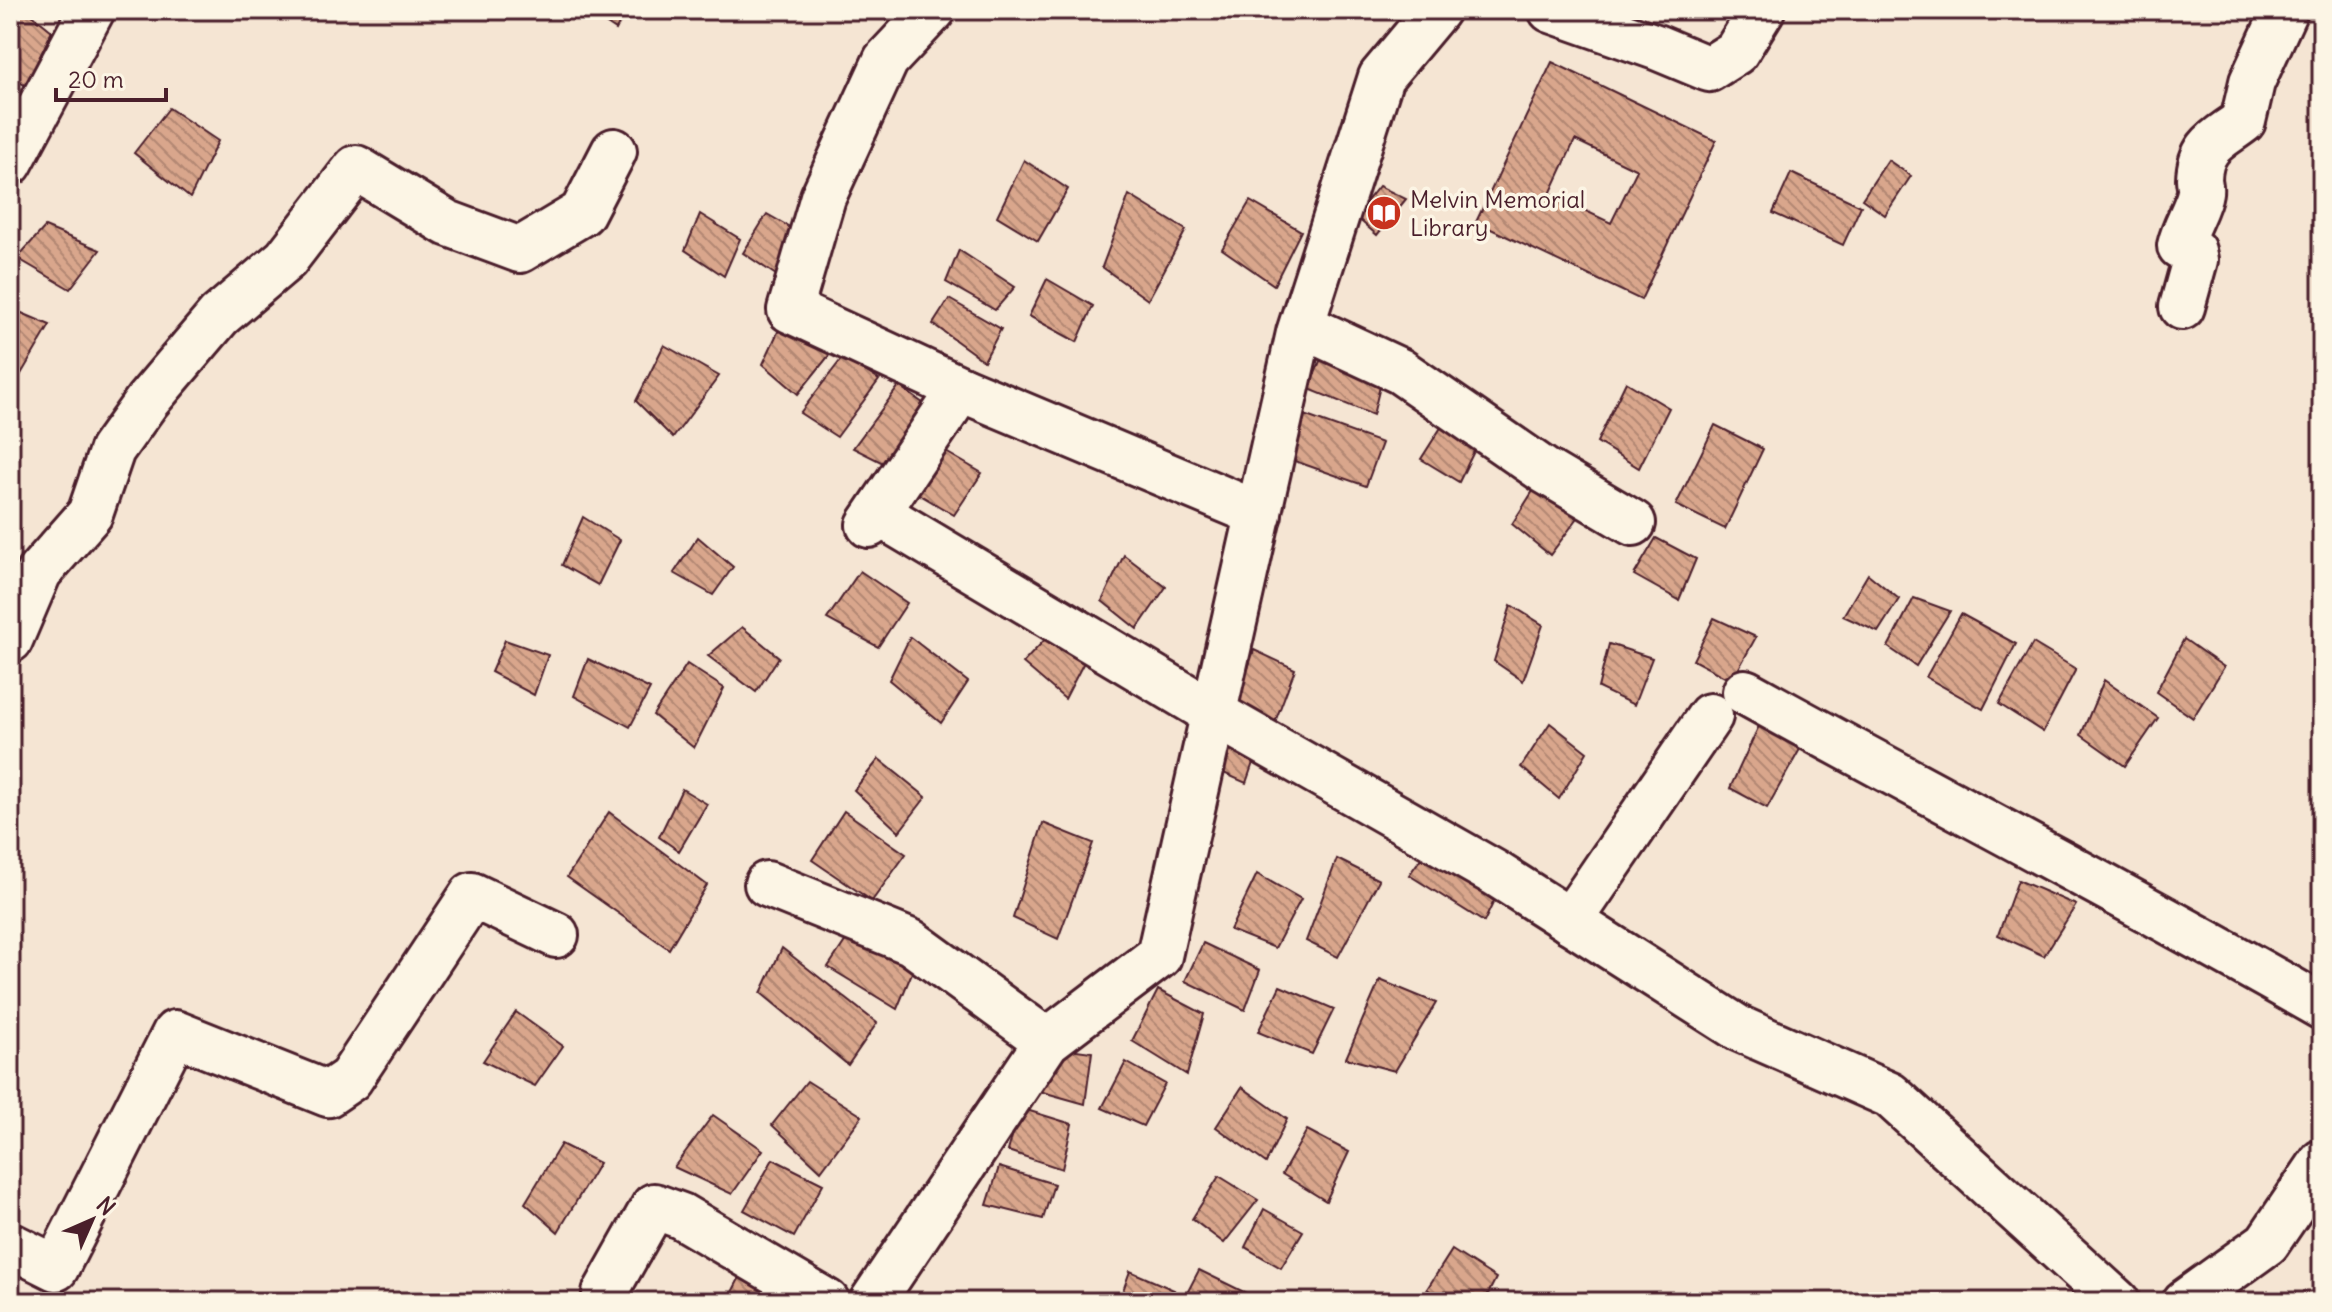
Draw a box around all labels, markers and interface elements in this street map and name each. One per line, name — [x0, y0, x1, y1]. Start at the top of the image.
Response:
scale bar — [56, 52, 166, 102]
text: 20 m — [68, 64, 124, 94]
place label: Melvin Memorial Library — [1410, 184, 1585, 242]
library icon: Melvin Memorial Library — [1365, 194, 1403, 232]
north arrow — [52, 1180, 132, 1260]
text: N — [91, 1191, 121, 1221]

